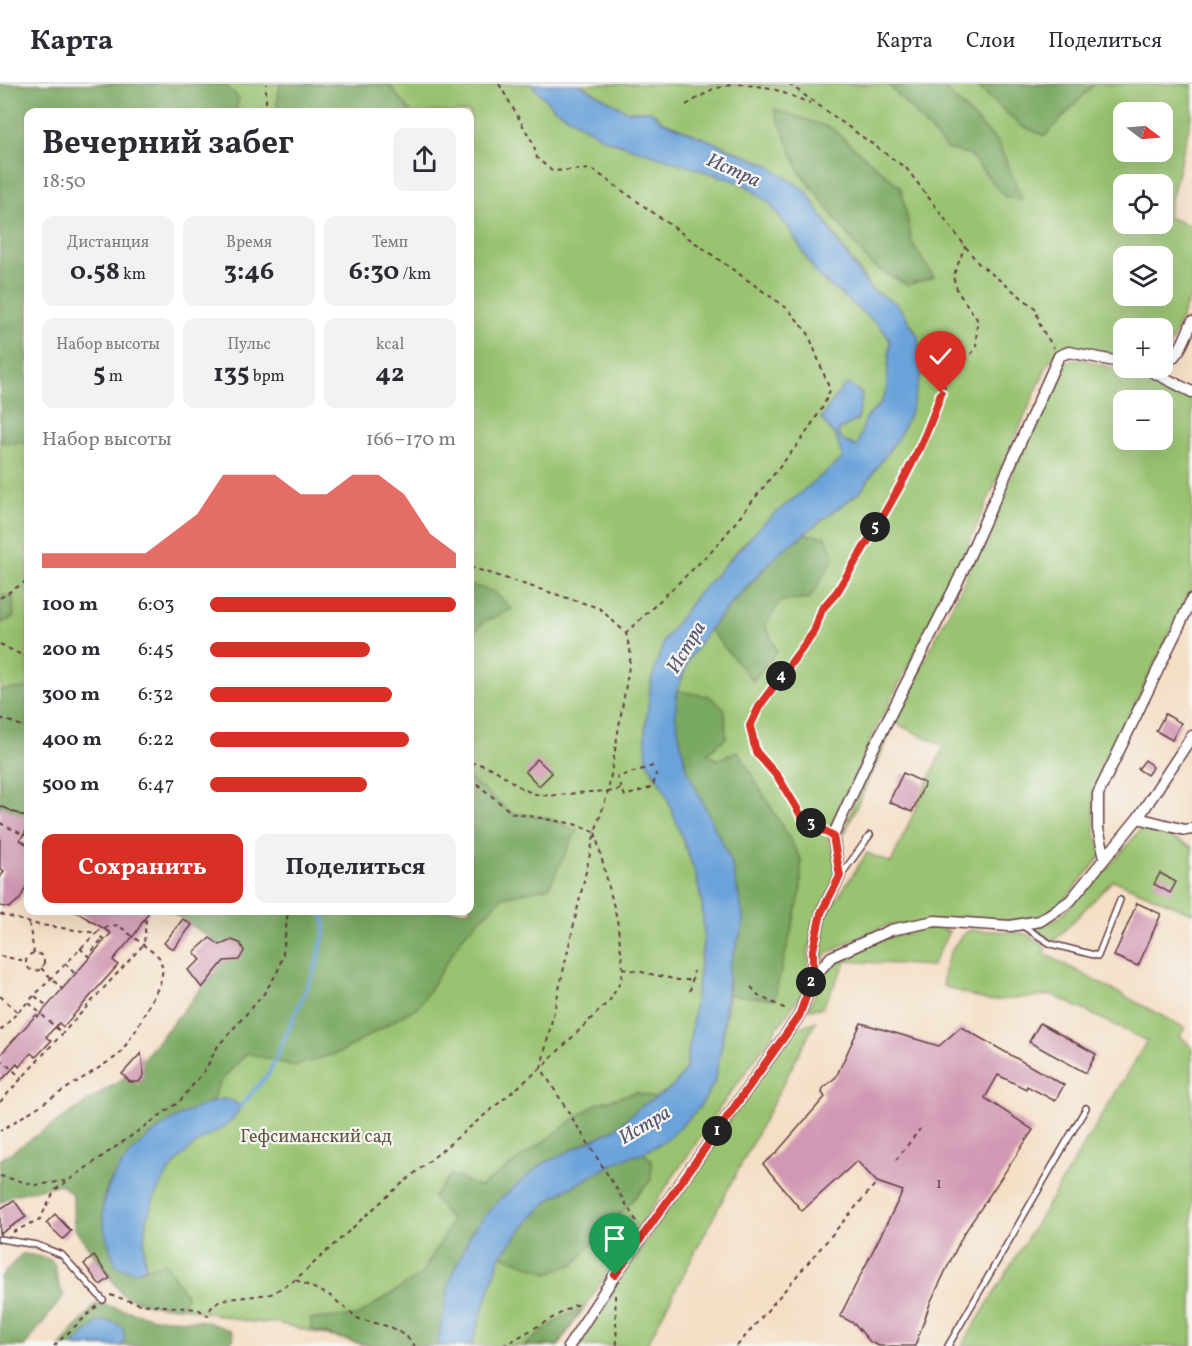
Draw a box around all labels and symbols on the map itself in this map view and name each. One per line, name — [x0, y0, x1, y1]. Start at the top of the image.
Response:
north arrow — [1113, 102, 1173, 162]
water label: Истра — [702, 147, 764, 195]
pin — [915, 331, 966, 393]
pin: 5 — [860, 512, 890, 542]
water label: Истра — [661, 617, 713, 679]
pin: 4 — [766, 661, 796, 691]
pin: 3 — [796, 808, 826, 838]
pin: 2 — [796, 967, 826, 997]
water label: Истра — [614, 1100, 676, 1152]
pin: 1 — [702, 1116, 732, 1146]
park label: Гефсиманский сад — [240, 1125, 392, 1150]
house number: 1 — [936, 1174, 942, 1195]
pin — [589, 1213, 640, 1275]

